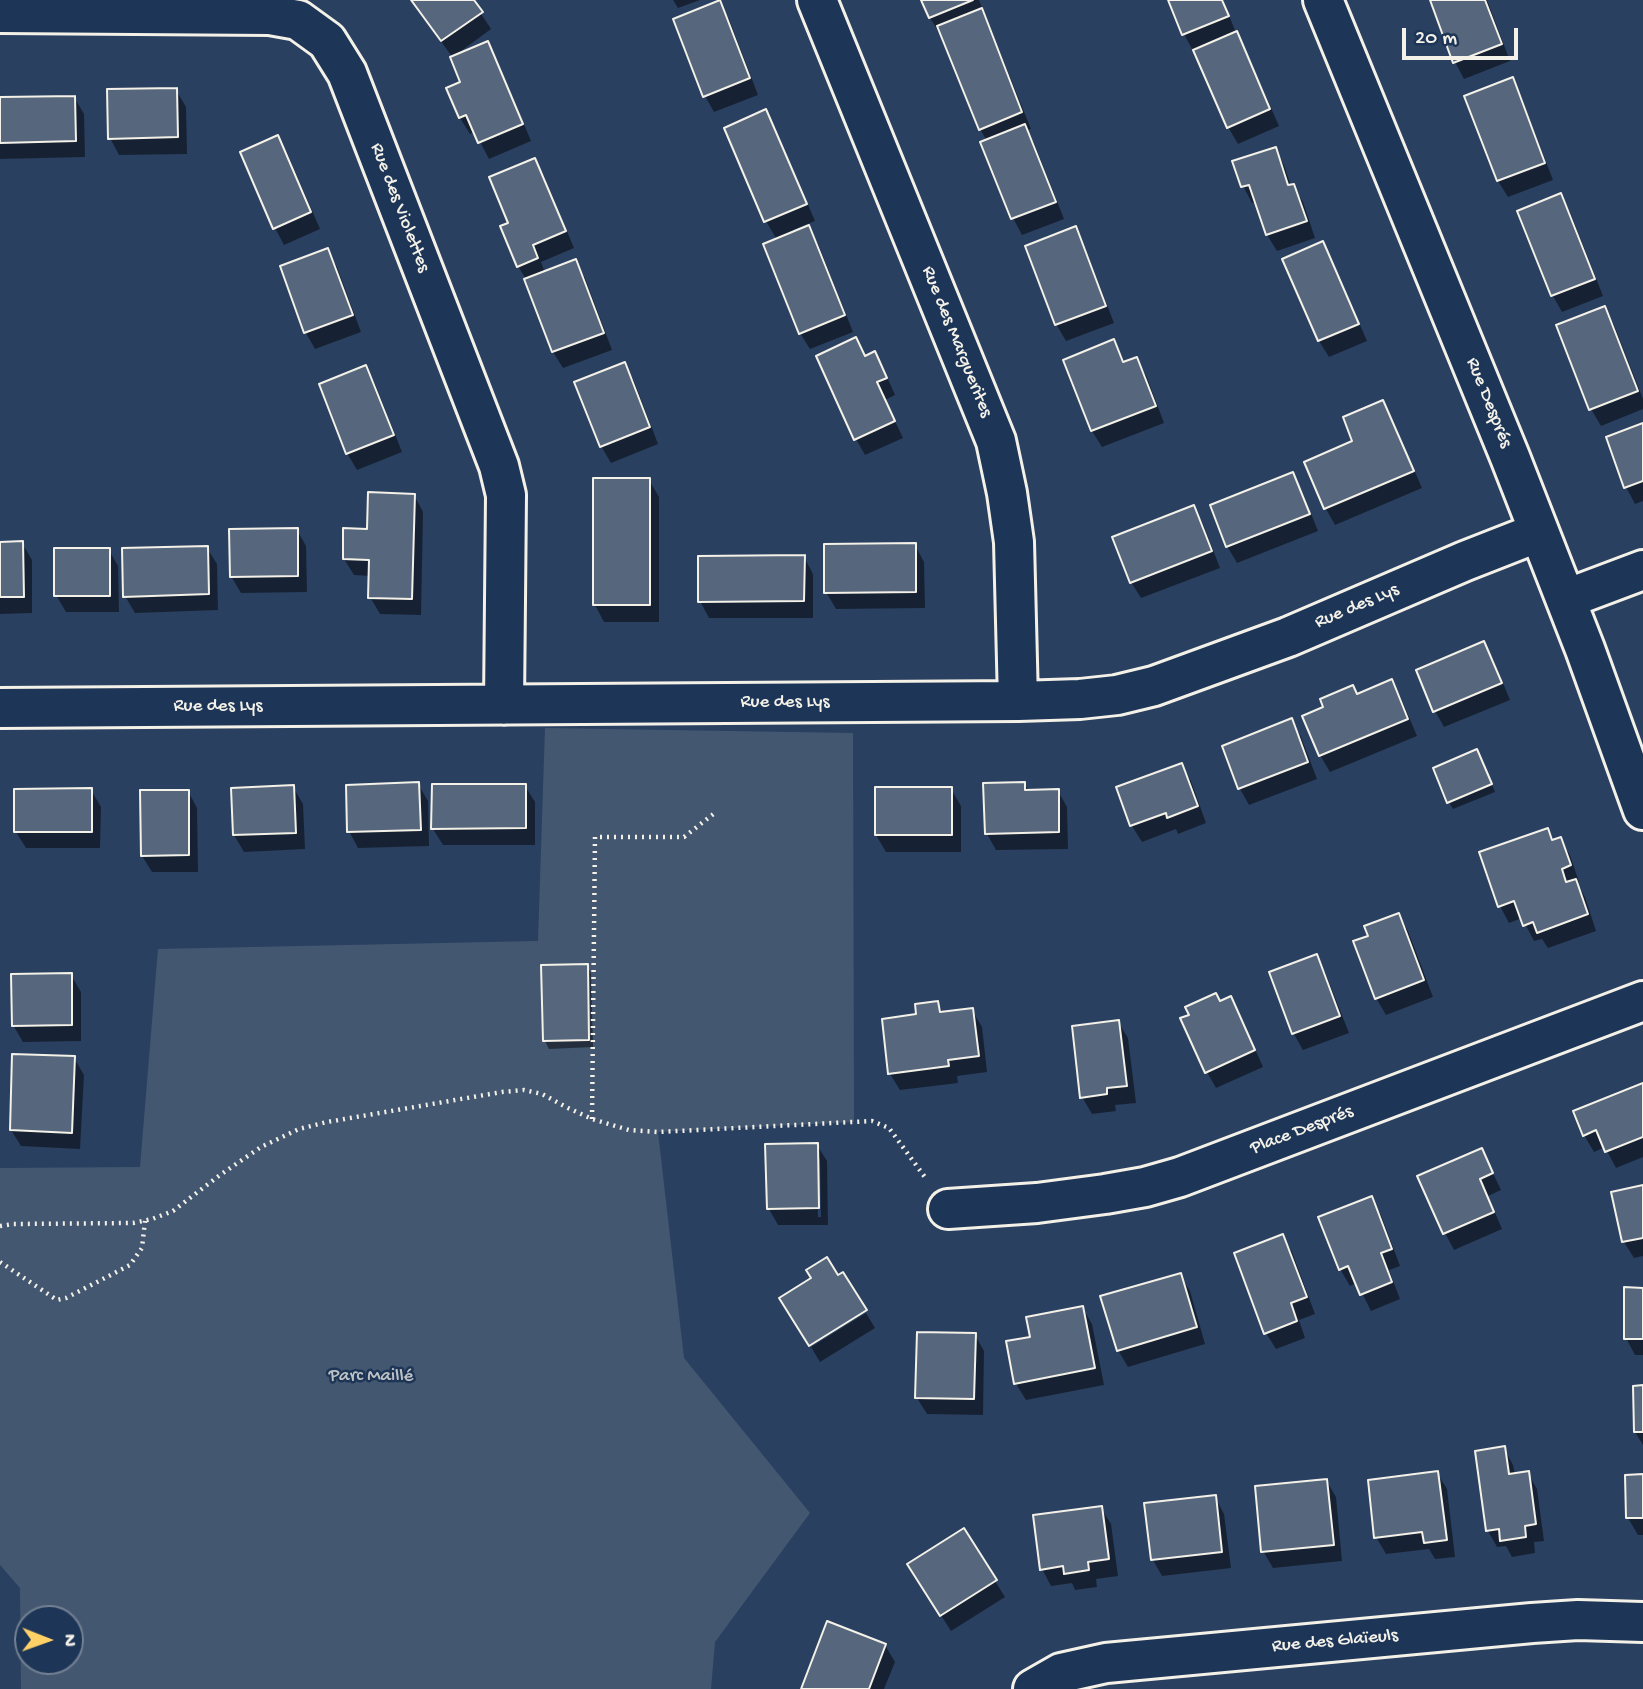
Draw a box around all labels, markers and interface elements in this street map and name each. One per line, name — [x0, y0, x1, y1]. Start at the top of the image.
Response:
scale bar — [1405, 14, 1520, 58]
text: 20 m — [1415, 27, 1457, 52]
street label: Rue des Violettes — [364, 140, 434, 276]
street label: Rue des Marguerites — [915, 263, 997, 421]
street label: Rue Després — [1460, 355, 1516, 451]
street label: Rue des Lys — [1312, 579, 1402, 635]
street label: Rue des Lys — [741, 692, 829, 714]
street label: Rue des Lys — [174, 696, 262, 718]
street label: Place Després — [1247, 1101, 1357, 1161]
park label: Parc Maillé — [329, 1366, 413, 1388]
north arrow — [14, 1605, 84, 1675]
street label: Rue des Glaïeuls — [1271, 1625, 1399, 1659]
text: N — [57, 1634, 80, 1647]

